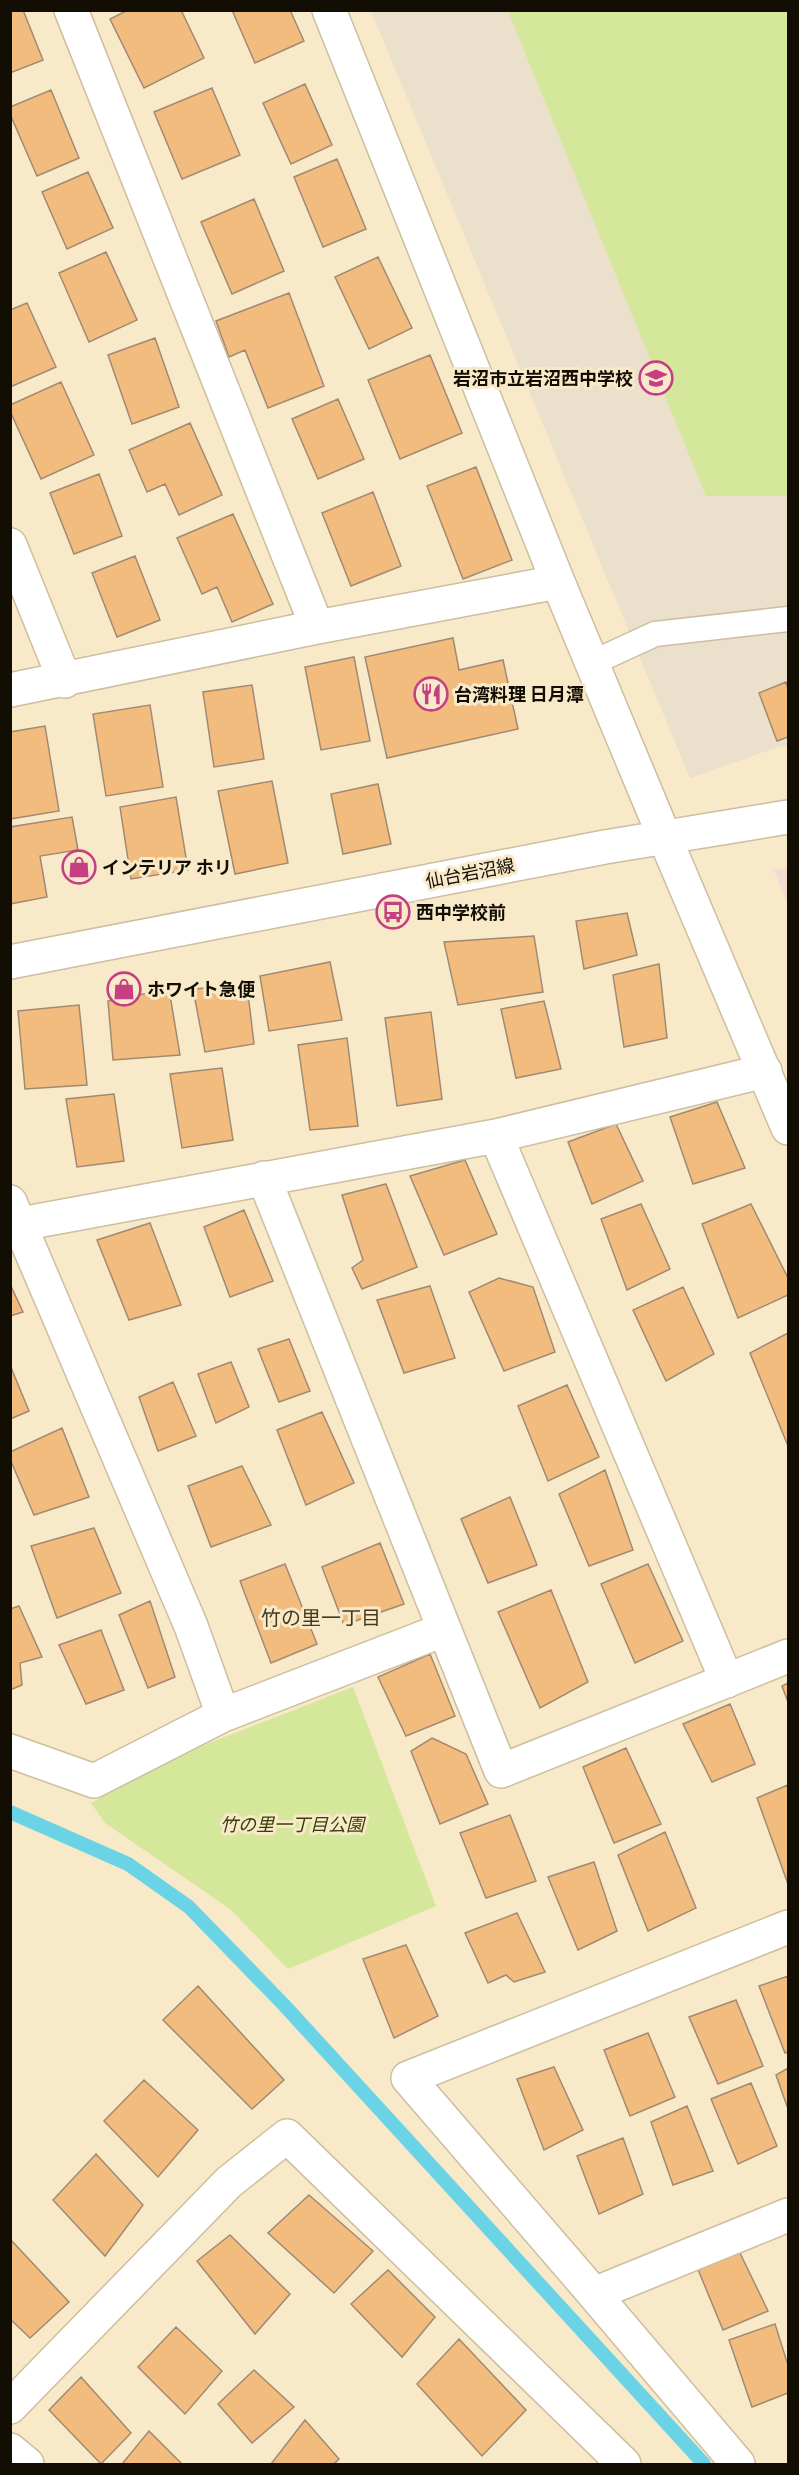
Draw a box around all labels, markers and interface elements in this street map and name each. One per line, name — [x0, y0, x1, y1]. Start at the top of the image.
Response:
school or university icon: 岩沼市立岩沼西中学校 — [638, 360, 674, 396]
place label: 岩沼市立岩沼西中学校 — [453, 366, 633, 391]
restaurant icon: 台湾料理 日月潭 — [413, 676, 449, 712]
place label: 台湾料理 日月潭 — [454, 682, 584, 707]
shop icon: インテリア ホリ — [61, 849, 97, 885]
street label: 仙台岩沼線 — [423, 852, 517, 894]
place label: インテリア ホリ — [102, 855, 232, 880]
bus stop icon: 西中学校前 — [375, 894, 411, 930]
place label: 西中学校前 — [416, 900, 506, 925]
shop icon: ホワイト急便 — [106, 971, 142, 1007]
place label: ホワイト急便 — [147, 977, 256, 1002]
district label: 竹の里一丁目 — [261, 1604, 381, 1632]
park label: 竹の里一丁目公園 — [220, 1812, 367, 1837]

